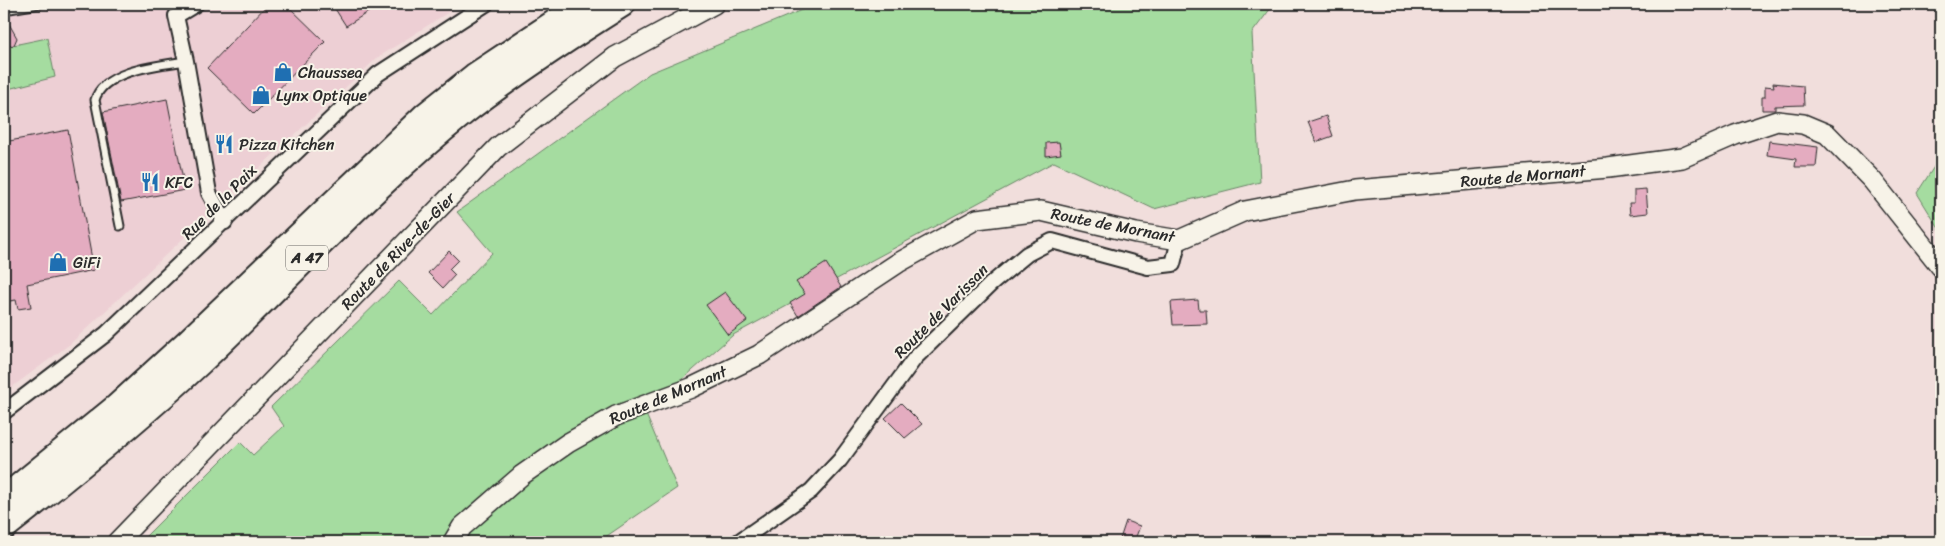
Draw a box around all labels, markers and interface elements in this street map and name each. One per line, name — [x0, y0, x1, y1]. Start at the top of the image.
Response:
place label: Chaussea — [298, 58, 363, 87]
shop icon: Chaussea — [272, 61, 294, 83]
place label: Lynx Optique — [276, 81, 367, 110]
shop icon: Lynx Optique — [250, 84, 272, 106]
place label: Pizza Kitchen — [239, 130, 335, 159]
restaurant icon: Pizza Kitchen — [213, 133, 235, 155]
street label: Rue de la Paix — [174, 156, 265, 247]
street label: Route de Mornant — [1459, 156, 1587, 196]
place label: KFC — [165, 168, 193, 197]
restaurant icon: KFC — [139, 171, 161, 193]
street label: Route de Rive-de-Gier — [334, 184, 463, 317]
street label: Route de Mornant — [1049, 199, 1178, 251]
road number: A 47 — [286, 246, 328, 270]
place label: GiFi — [73, 248, 101, 277]
shop icon: GiFi — [47, 251, 69, 273]
street label: Route de Varissan — [887, 256, 996, 365]
street label: Route de Mornant — [605, 357, 732, 433]

